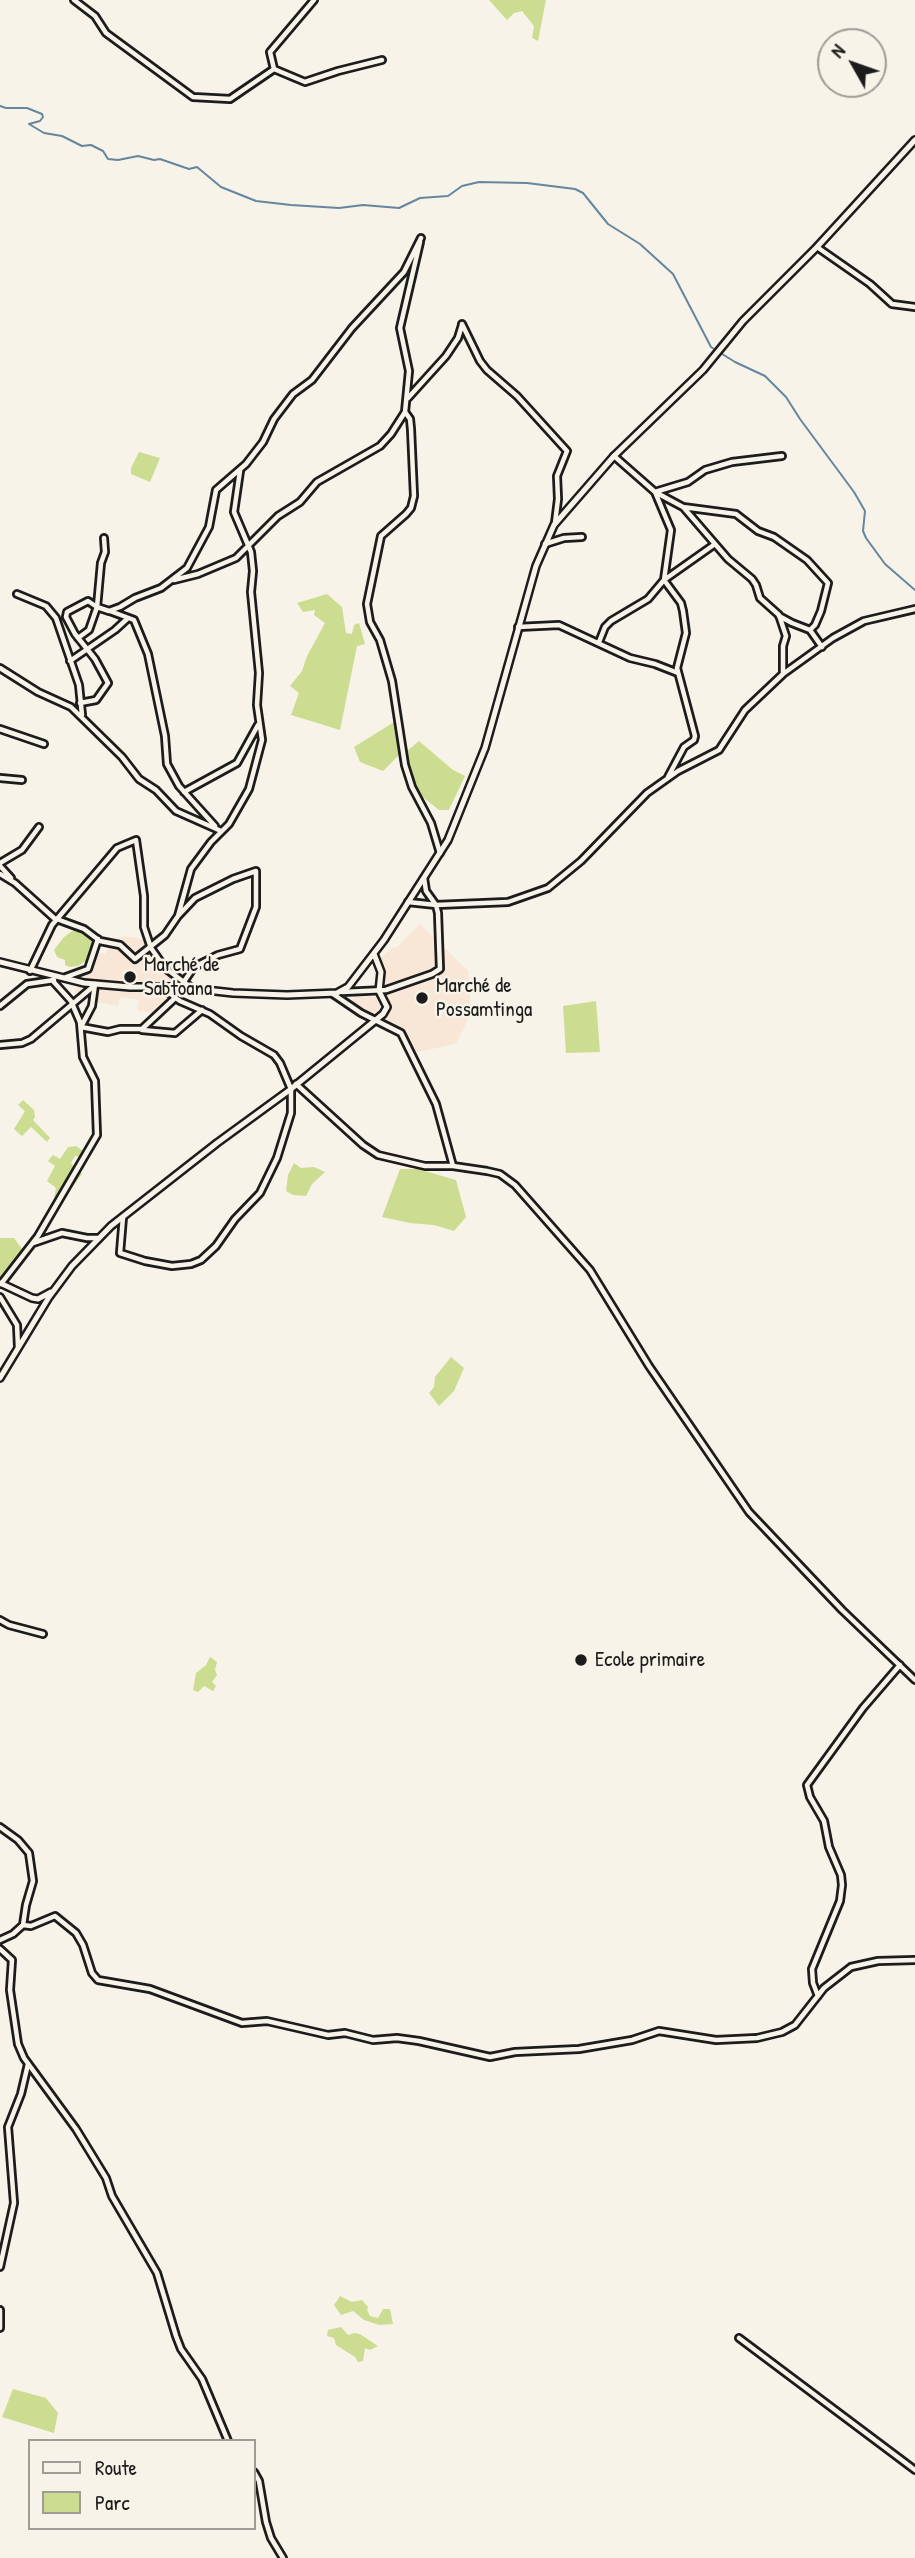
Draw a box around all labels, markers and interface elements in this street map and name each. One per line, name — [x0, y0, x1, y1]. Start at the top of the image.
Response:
north arrow — [817, 28, 887, 98]
text: N — [824, 39, 851, 63]
place label: Marché de Sabtoana — [144, 952, 220, 1002]
marker: Marché de Sabtoana — [122, 969, 138, 985]
place label: Marché de Possamtinga — [436, 973, 532, 1023]
marker: Marché de Possamtinga — [414, 990, 430, 1006]
place label: Ecole primaire — [595, 1647, 705, 1673]
marker: Ecole primaire — [573, 1652, 589, 1668]
legend — [28, 2439, 256, 2530]
text: Route — [95, 2453, 137, 2482]
text: Parc — [95, 2488, 130, 2517]

